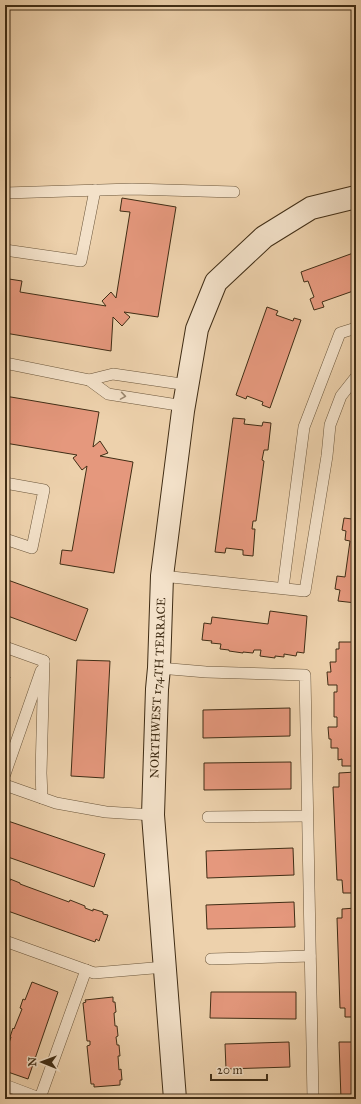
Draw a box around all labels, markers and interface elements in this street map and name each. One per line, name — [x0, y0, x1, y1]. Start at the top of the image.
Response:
one-way arrow — [120, 391, 126, 400]
street label: NORTHWEST 174TH TERRACE — [147, 597, 168, 779]
north arrow — [22, 1042, 62, 1082]
text: N — [26, 1056, 39, 1067]
scale bar — [211, 1056, 267, 1082]
text: 20 m — [217, 1063, 243, 1077]

